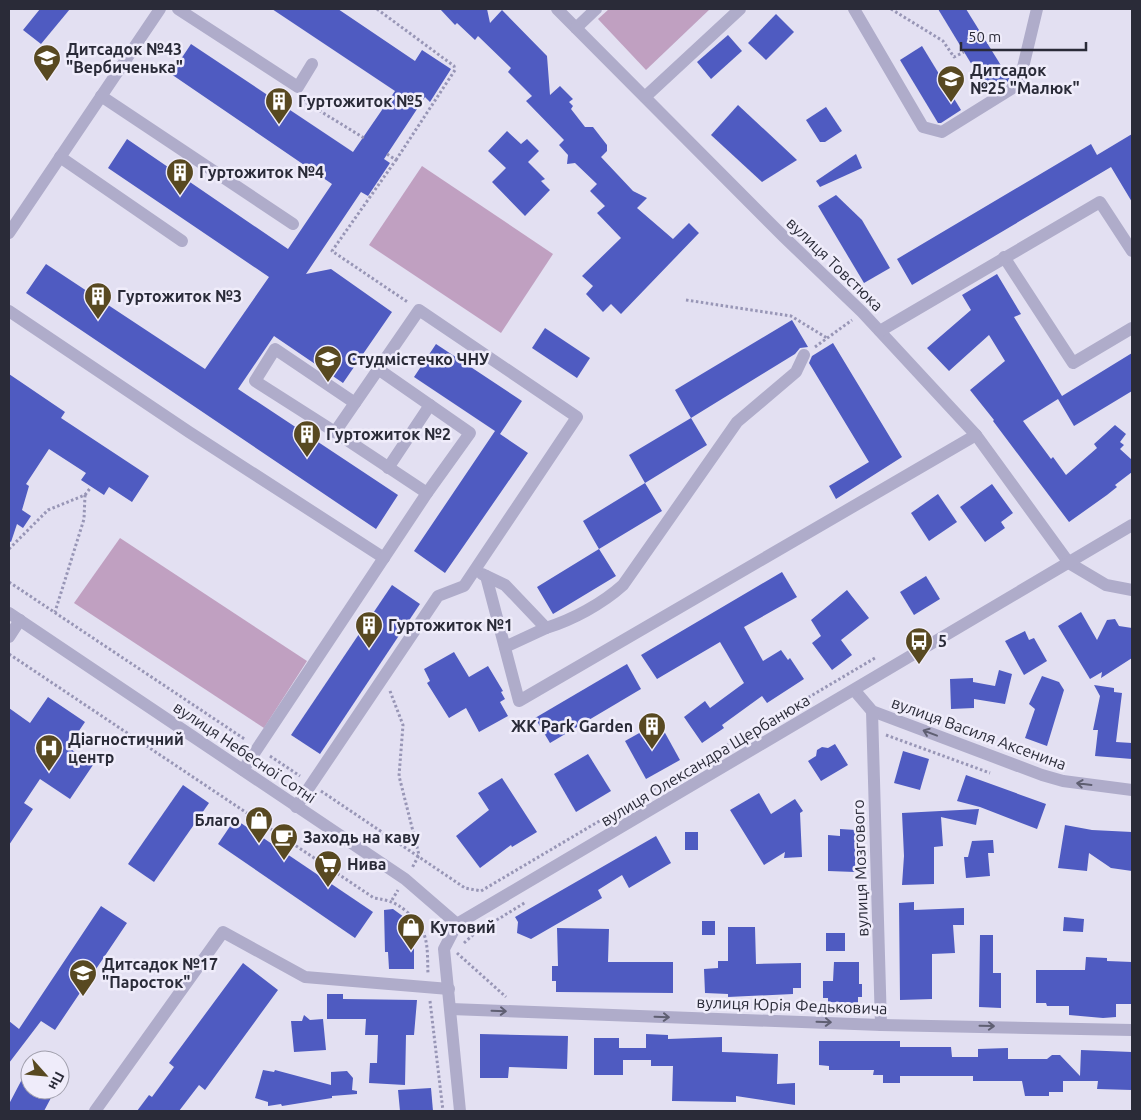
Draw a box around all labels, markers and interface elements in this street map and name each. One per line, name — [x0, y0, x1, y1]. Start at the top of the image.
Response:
scale bar — [961, 20, 1086, 52]
text: 50 m — [968, 28, 1001, 45]
place label: Дитсадок №43 "Вербиченька" — [66, 40, 183, 76]
school or university icon: Дитсадок №43 "Вербиченька" — [32, 43, 62, 82]
place label: Дитсадок №25 "Малюк" — [970, 61, 1080, 97]
school or university icon: Дитсадок №25 "Малюк" — [936, 64, 966, 103]
building icon: Гуртожиток №5 — [264, 86, 294, 125]
place label: Гуртожиток №5 — [298, 92, 423, 110]
building icon: Гуртожиток №4 — [165, 157, 195, 196]
place label: Гуртожиток №4 — [199, 163, 324, 181]
street label: вулиця Товстюка — [783, 213, 887, 315]
building icon: Гуртожиток №3 — [83, 281, 113, 320]
place label: Гуртожиток №3 — [117, 287, 242, 305]
school or university icon: Студмістечко ЧНУ — [313, 344, 343, 383]
place label: Студмістечко ЧНУ — [347, 350, 489, 368]
building icon: Гуртожиток №2 — [292, 419, 322, 458]
place label: Гуртожиток №2 — [326, 425, 451, 443]
building icon: Гуртожиток №1 — [354, 610, 384, 649]
place label: Гуртожиток №1 — [388, 616, 513, 634]
bus stop icon: 5 — [904, 626, 934, 665]
place label: 5 — [938, 632, 947, 650]
street label: вулиця Олександра Щербанюка — [597, 690, 813, 830]
street label: вулиця Василя Аксенина — [889, 693, 1069, 773]
street label: вулиця Небесної Сотні — [170, 698, 320, 806]
building icon: ЖК Park Garden — [637, 711, 667, 750]
place label: ЖК Park Garden — [511, 717, 633, 735]
one-way arrow — [923, 728, 938, 737]
place label: Діагностичний центр — [68, 730, 184, 766]
hospital icon: Діагностичний центр — [34, 733, 64, 772]
one-way arrow — [1076, 779, 1092, 789]
street label: вулиця Мозгового — [849, 799, 871, 937]
shop icon: Благо — [244, 805, 274, 844]
place label: Благо — [194, 811, 240, 829]
cafe icon: Заходь на каву — [269, 822, 299, 861]
place label: Заходь на каву — [303, 828, 420, 846]
supermarket icon: Нива — [313, 849, 343, 888]
place label: Нива — [347, 855, 386, 873]
shop icon: Кутовий — [396, 912, 426, 951]
place label: Кутовий — [430, 918, 496, 936]
place label: Дитсадок №17 "Паросток" — [102, 955, 218, 991]
school or university icon: Дитсадок №17 "Паросток" — [68, 958, 98, 997]
street label: вулиця Юрія Федьковича — [696, 993, 888, 1017]
one-way arrow — [491, 1006, 507, 1015]
one-way arrow — [654, 1012, 670, 1021]
one-way arrow — [816, 1018, 832, 1027]
one-way arrow — [978, 1022, 994, 1031]
north arrow — [20, 1050, 70, 1100]
text: Пн — [45, 1069, 68, 1093]

